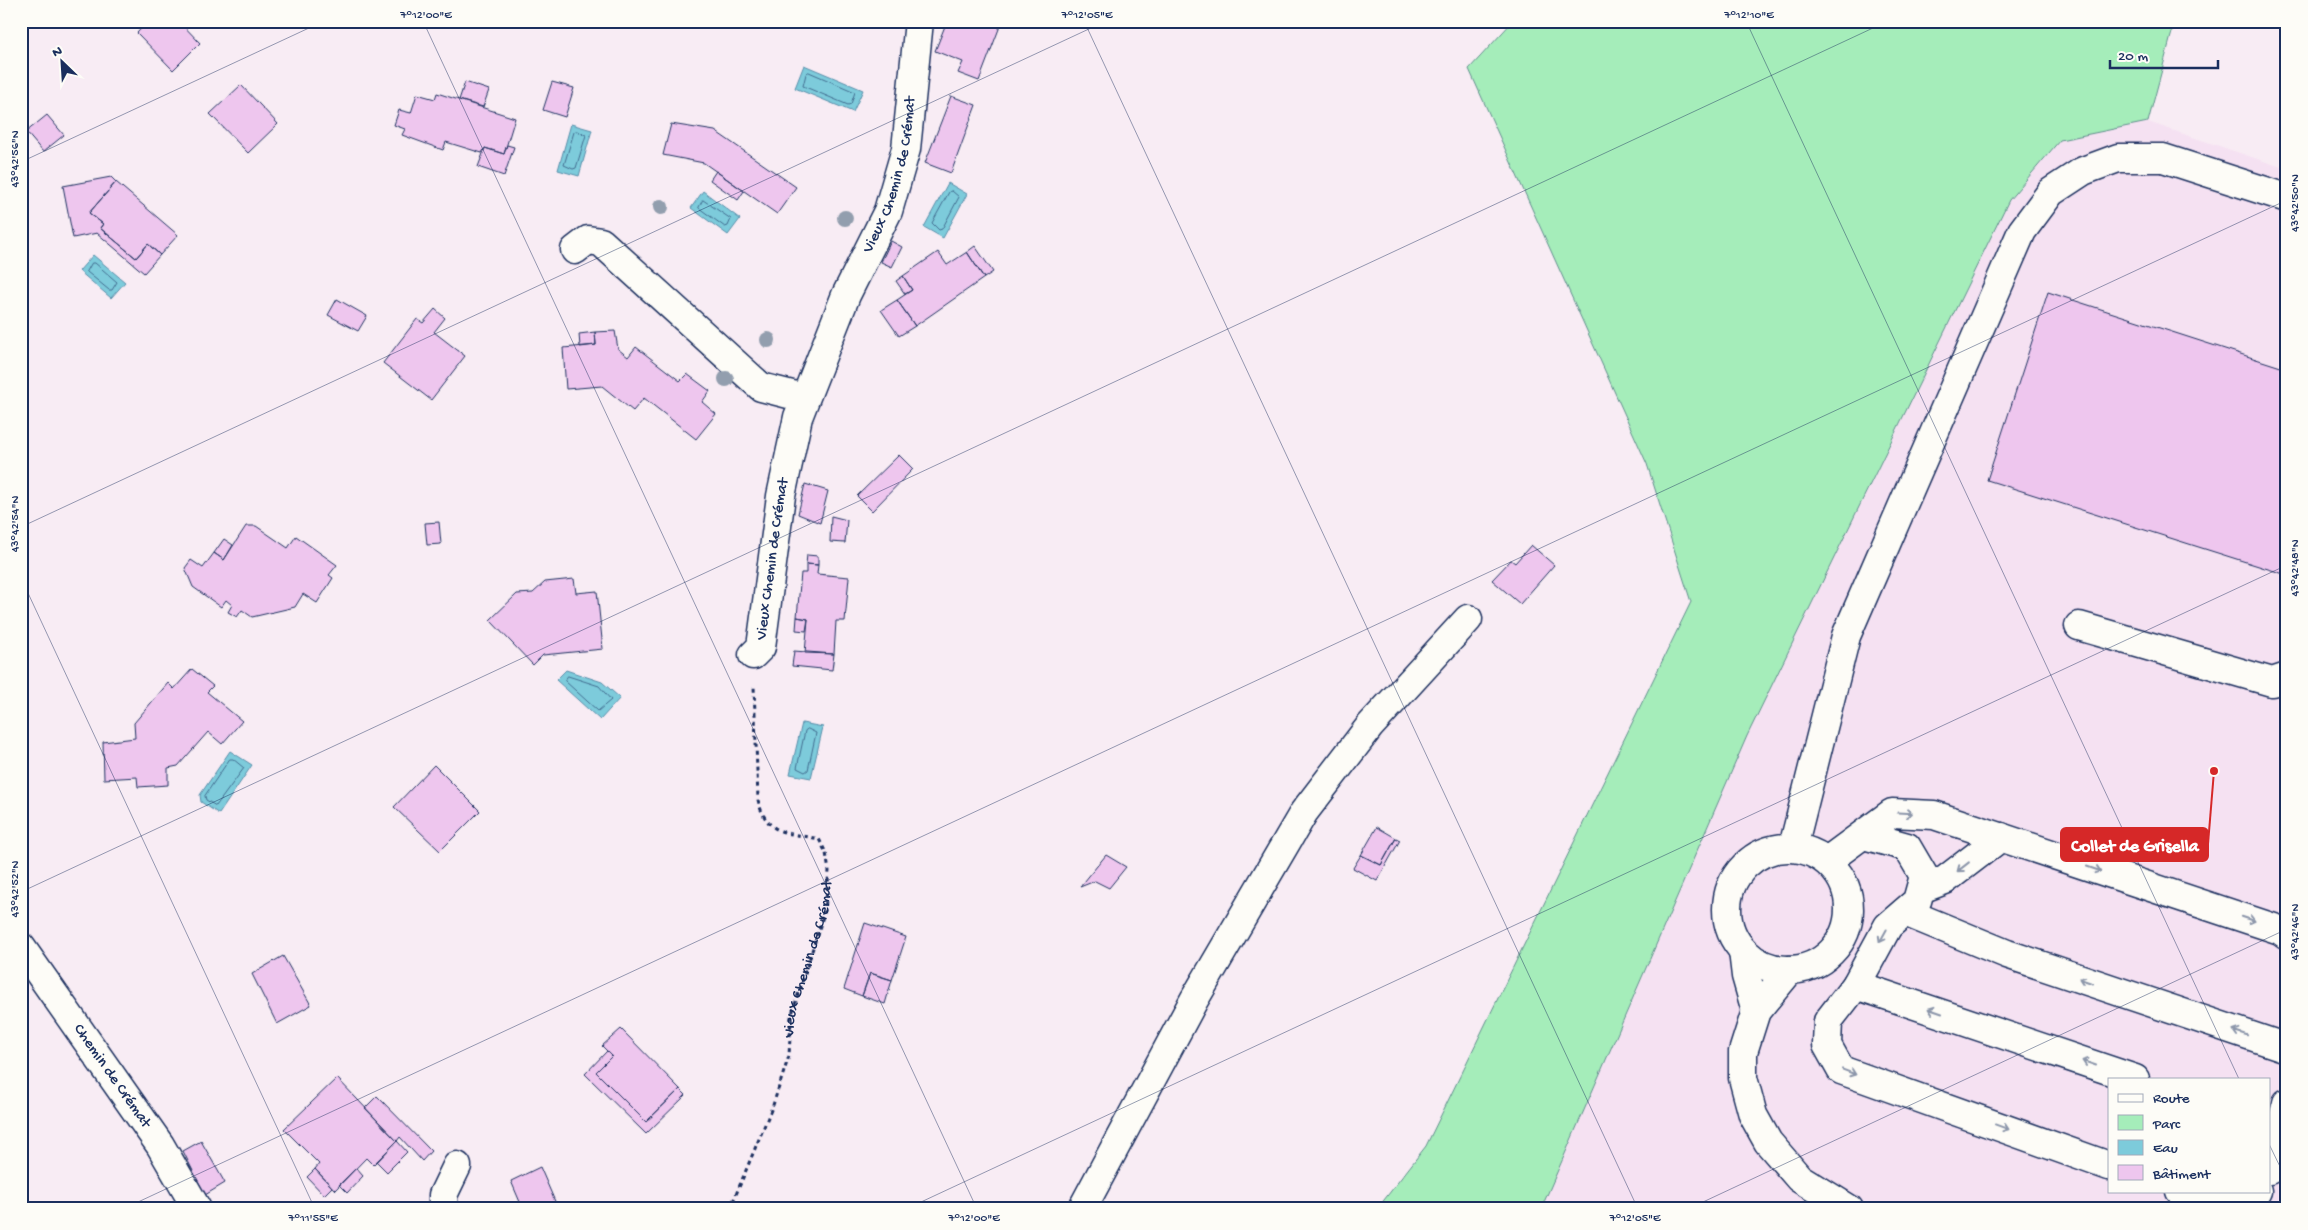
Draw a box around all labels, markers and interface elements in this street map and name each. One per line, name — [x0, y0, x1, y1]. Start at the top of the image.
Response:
text: 7°12'00"E — [399, 9, 452, 23]
text: 7°12'05"E — [1061, 9, 1113, 23]
text: 7°12'10"E — [1723, 9, 1774, 23]
north arrow — [38, 38, 88, 88]
scale bar — [2110, 38, 2218, 70]
text: N — [50, 43, 65, 62]
text: 20 m — [2118, 48, 2148, 66]
street label: Vieux Chemin de Crémat — [859, 94, 921, 257]
text: 43°42'56"N — [9, 130, 23, 188]
text: 43°42'50"N — [2289, 174, 2303, 232]
street label: Vieux Chemin de Crémat — [752, 475, 794, 642]
text: 43°42'54"N — [9, 495, 23, 552]
text: 43°42'48"N — [2289, 539, 2303, 596]
one-way arrow — [1897, 809, 1913, 818]
callout: Collet de Grisella — [2061, 828, 2208, 861]
text: Collet de Grisella — [2070, 837, 2200, 858]
text: 43°42'52"N — [9, 860, 23, 917]
one-way arrow — [1957, 861, 1970, 872]
one-way arrow — [2086, 865, 2101, 874]
street label: Vieux Chemin de Crémat — [780, 878, 838, 1039]
text: 43°42'46"N — [2289, 904, 2303, 960]
one-way arrow — [2240, 915, 2256, 924]
one-way arrow — [1877, 928, 1887, 942]
one-way arrow — [2079, 976, 2095, 986]
one-way arrow — [1927, 1006, 1943, 1015]
street label: Chemin de Crémat — [69, 1021, 156, 1133]
one-way arrow — [2233, 1028, 2249, 1038]
one-way arrow — [2081, 1058, 2097, 1067]
one-way arrow — [1841, 1068, 1856, 1077]
legend — [2108, 1078, 2270, 1192]
text: Route — [2153, 1090, 2190, 1108]
text: Parc — [2152, 1116, 2181, 1134]
one-way arrow — [1993, 1123, 2009, 1132]
text: Eau — [2153, 1140, 2178, 1158]
text: Bâtiment — [2152, 1166, 2212, 1184]
text: 7°11'55"E — [287, 1212, 338, 1226]
text: 7°12'00"E — [947, 1212, 1000, 1226]
text: 7°12'05"E — [1609, 1212, 1661, 1226]

